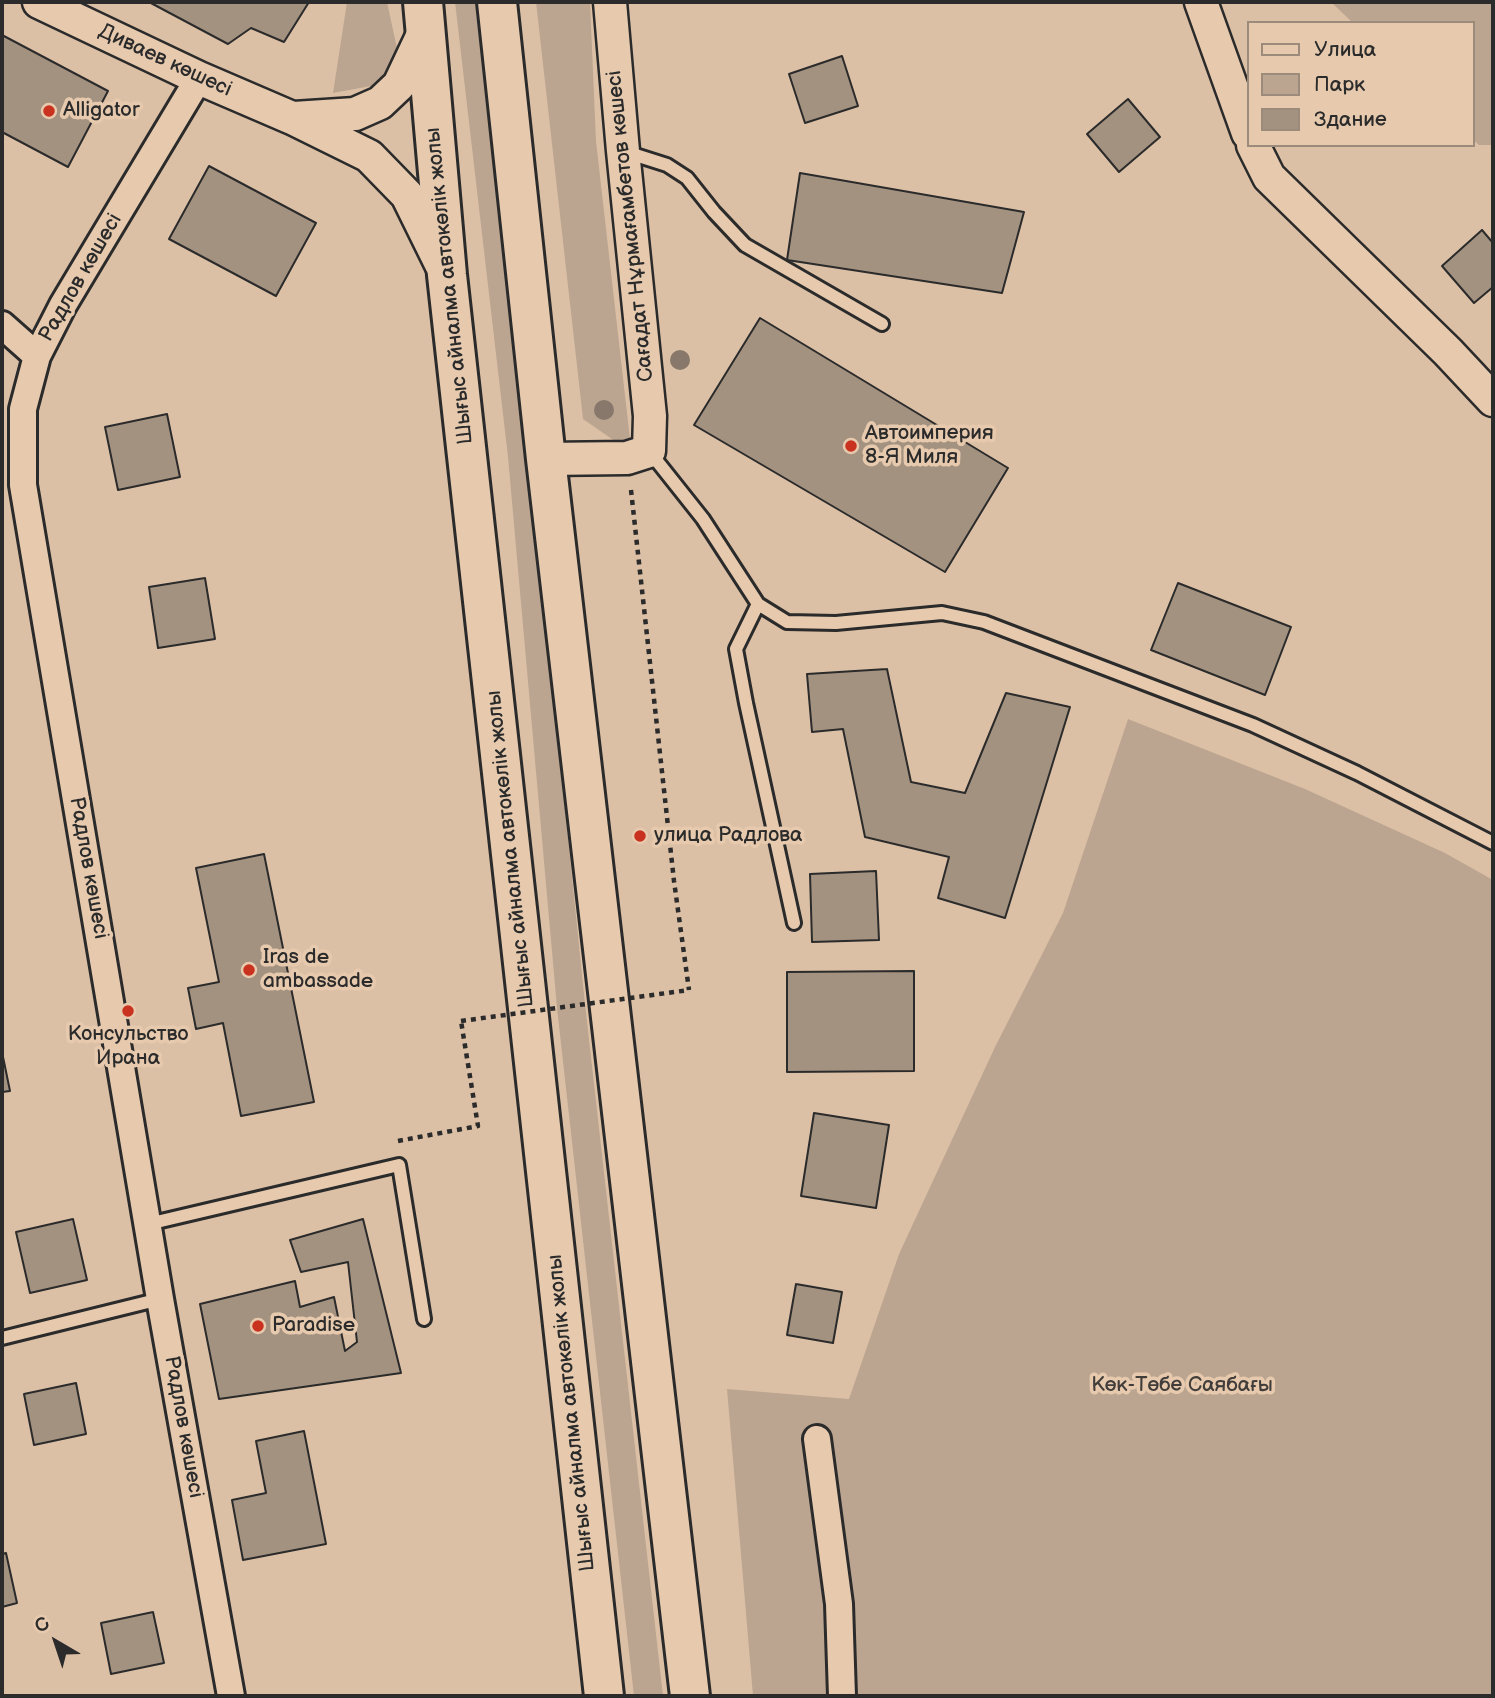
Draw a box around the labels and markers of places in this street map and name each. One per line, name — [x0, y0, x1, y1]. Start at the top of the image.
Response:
place label: Alligator — [63, 98, 139, 124]
marker: Alligator — [41, 103, 57, 119]
place label: Автоимперия 8-Я Миля — [865, 421, 994, 471]
marker: Автоимперия 8-Я Миля — [843, 438, 859, 454]
place label: улица Радлова — [654, 823, 803, 849]
marker: улица Радлова — [632, 828, 648, 844]
place label: Iras de ambassade — [263, 945, 373, 995]
marker: Iras de ambassade — [241, 962, 257, 978]
marker: Консульство Ирана — [120, 1003, 136, 1019]
place label: Консульство Ирана — [68, 1022, 188, 1072]
place label: Paradise — [272, 1313, 355, 1339]
marker: Paradise — [250, 1318, 266, 1334]

